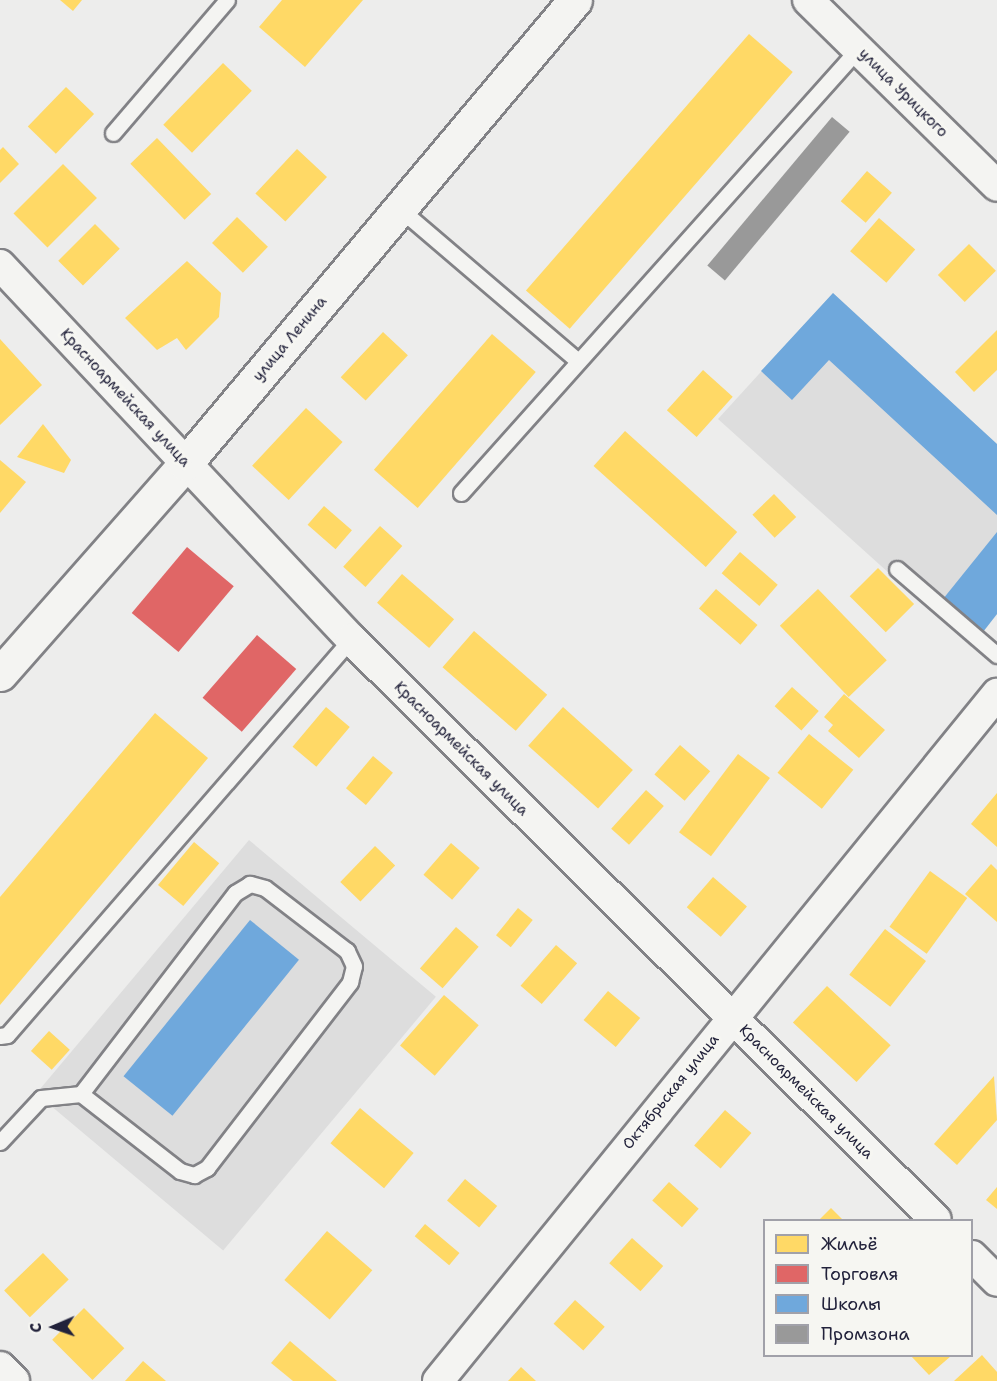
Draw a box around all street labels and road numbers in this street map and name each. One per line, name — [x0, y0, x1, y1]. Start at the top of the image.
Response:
street label: улица Урицкого — [855, 45, 951, 141]
street label: улица Ленина — [249, 293, 331, 385]
street label: Красноармейская улица — [56, 325, 194, 471]
street label: Красноармейская улица — [390, 678, 532, 820]
street label: Красноармейская улица — [735, 1021, 877, 1163]
street label: Октябрьская улица — [619, 1031, 723, 1153]

